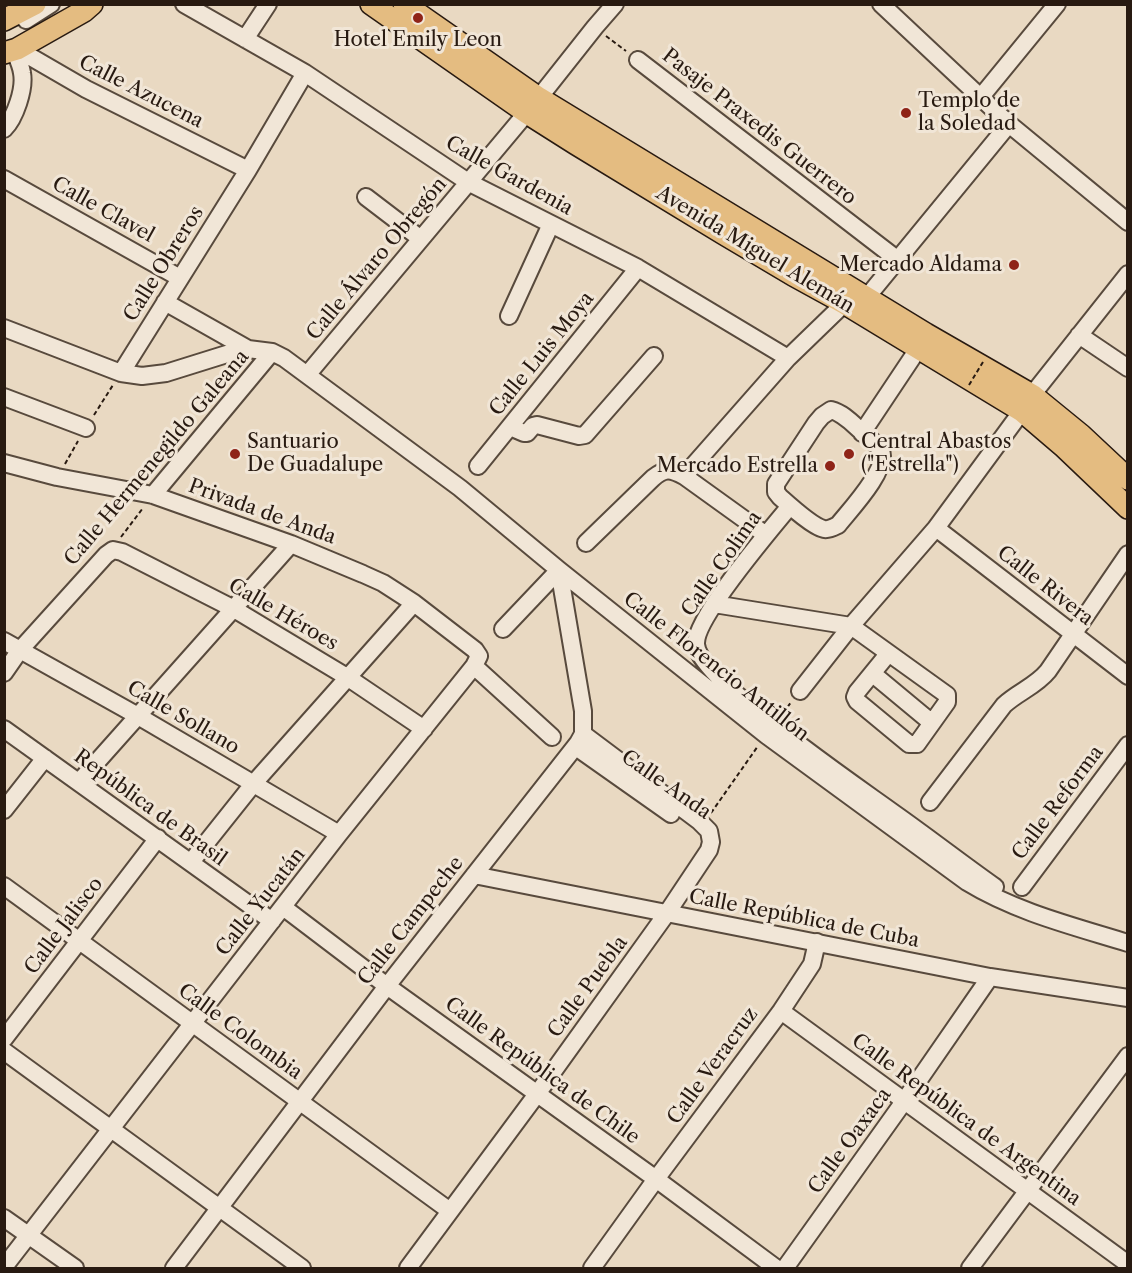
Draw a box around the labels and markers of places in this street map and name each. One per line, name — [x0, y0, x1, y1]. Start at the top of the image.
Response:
marker: Hotel Emily Leon — [411, 11, 425, 25]
place label: Hotel Emily Leon — [334, 28, 502, 52]
place label: Templo de la Soledad — [918, 89, 1020, 136]
marker: Templo de la Soledad — [899, 106, 913, 120]
place label: Mercado Aldama — [839, 253, 1002, 277]
marker: Mercado Aldama — [1007, 258, 1021, 272]
place label: Santuario De Guadalupe — [247, 430, 383, 477]
place label: Central Abastos ("Estrella") — [861, 430, 1011, 477]
marker: Santuario De Guadalupe — [228, 447, 242, 461]
marker: Central Abastos ("Estrella") — [842, 447, 856, 461]
place label: Mercado Estrella — [657, 454, 818, 478]
marker: Mercado Estrella — [823, 459, 837, 473]

